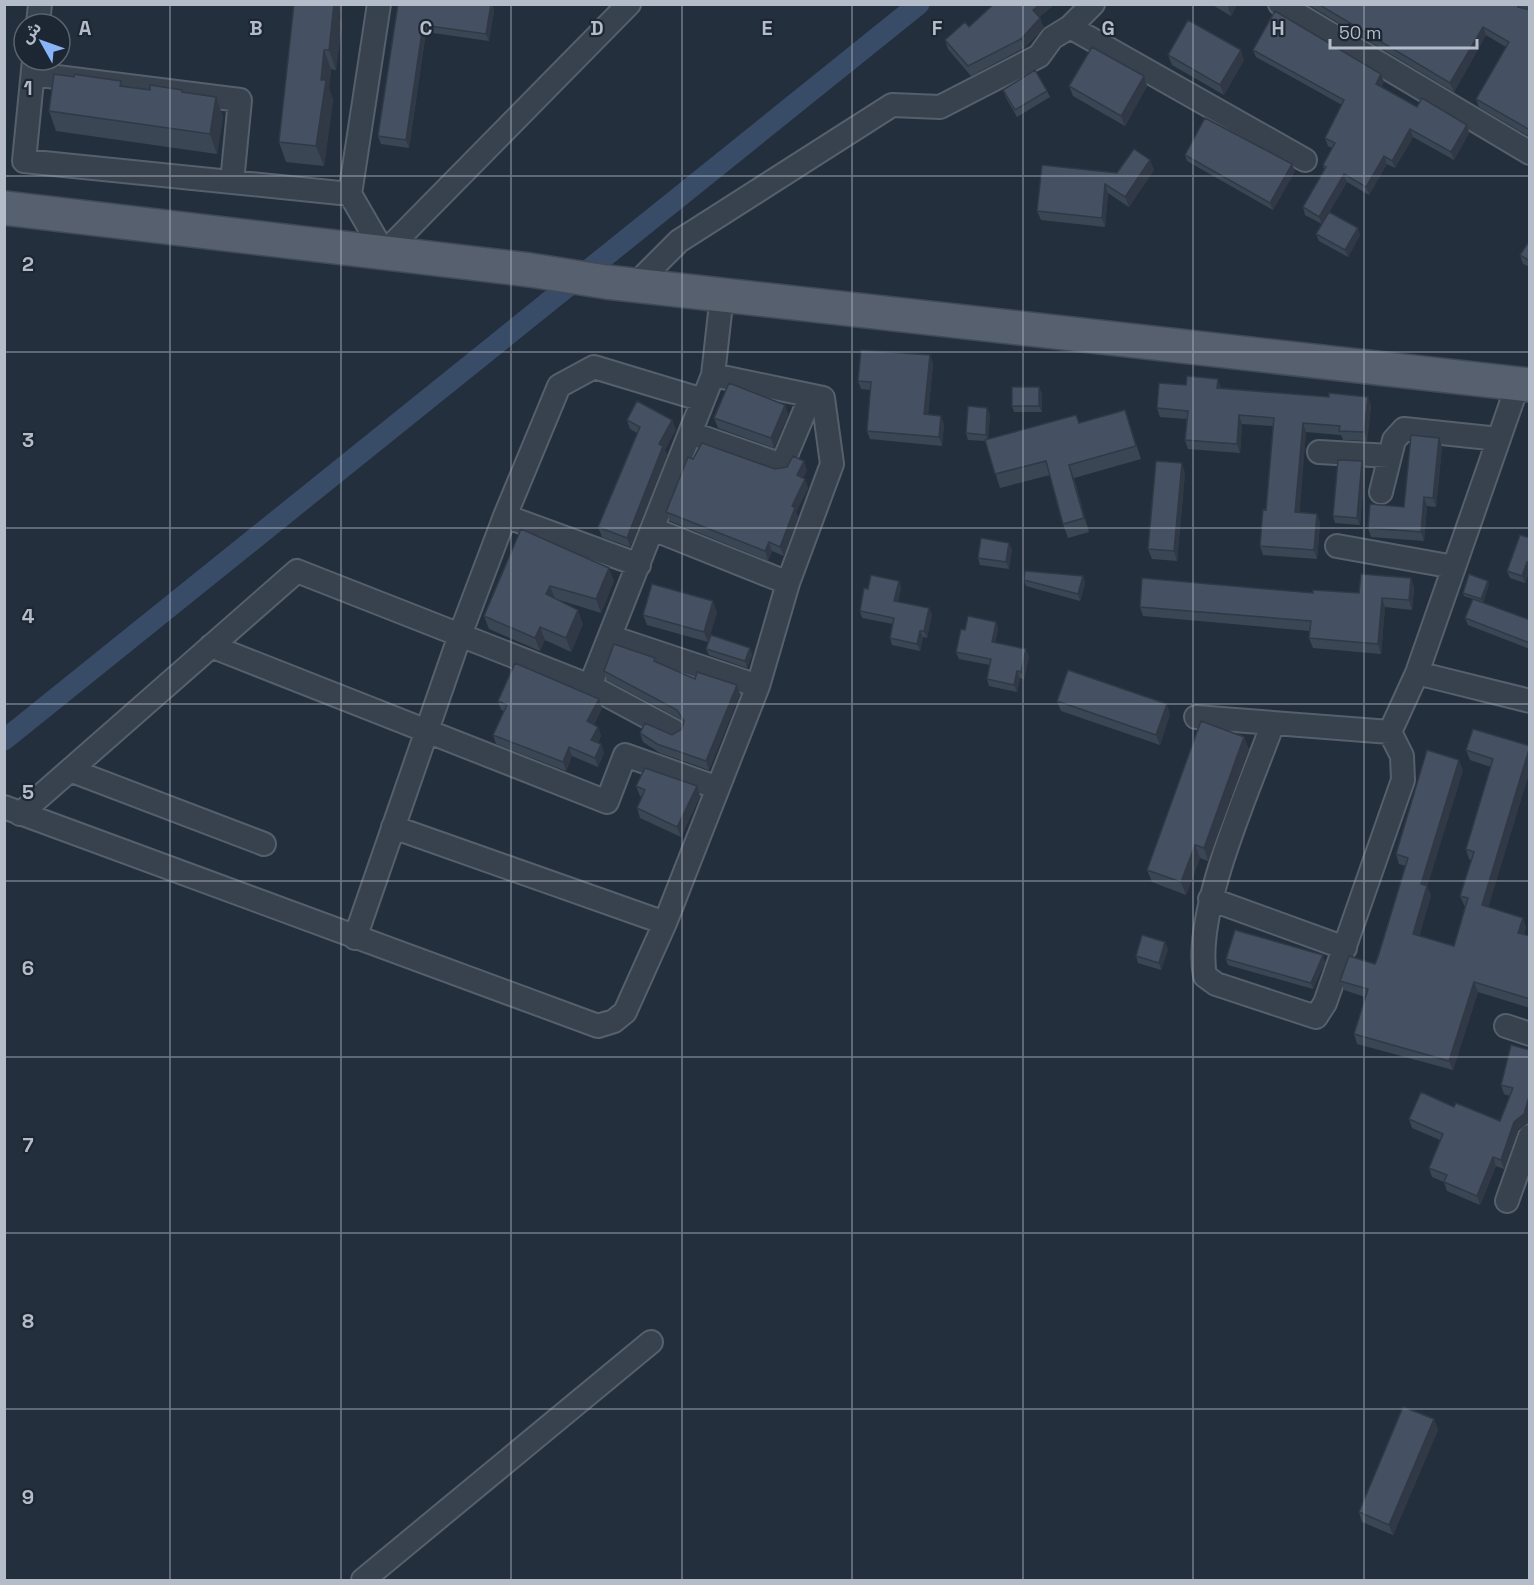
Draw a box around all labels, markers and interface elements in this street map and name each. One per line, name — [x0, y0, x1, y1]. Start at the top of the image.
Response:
north arrow — [12, 12, 72, 72]
scale bar — [1330, 12, 1477, 50]
text: A — [79, 15, 92, 41]
text: B — [249, 15, 263, 41]
text: C — [420, 15, 433, 41]
text: D — [590, 15, 604, 41]
text: E — [761, 15, 773, 41]
text: F — [932, 15, 943, 41]
text: G — [1101, 15, 1115, 41]
text: H — [1271, 15, 1285, 41]
text: ش — [16, 17, 46, 48]
text: 50 m — [1339, 21, 1381, 44]
text: 1 — [23, 75, 33, 101]
text: 2 — [22, 251, 34, 277]
text: 3 — [22, 427, 34, 453]
text: 4 — [22, 603, 35, 629]
text: 5 — [22, 779, 34, 805]
text: 6 — [22, 955, 34, 981]
text: 7 — [22, 1132, 34, 1158]
text: 8 — [22, 1308, 34, 1334]
text: 9 — [22, 1484, 34, 1510]

